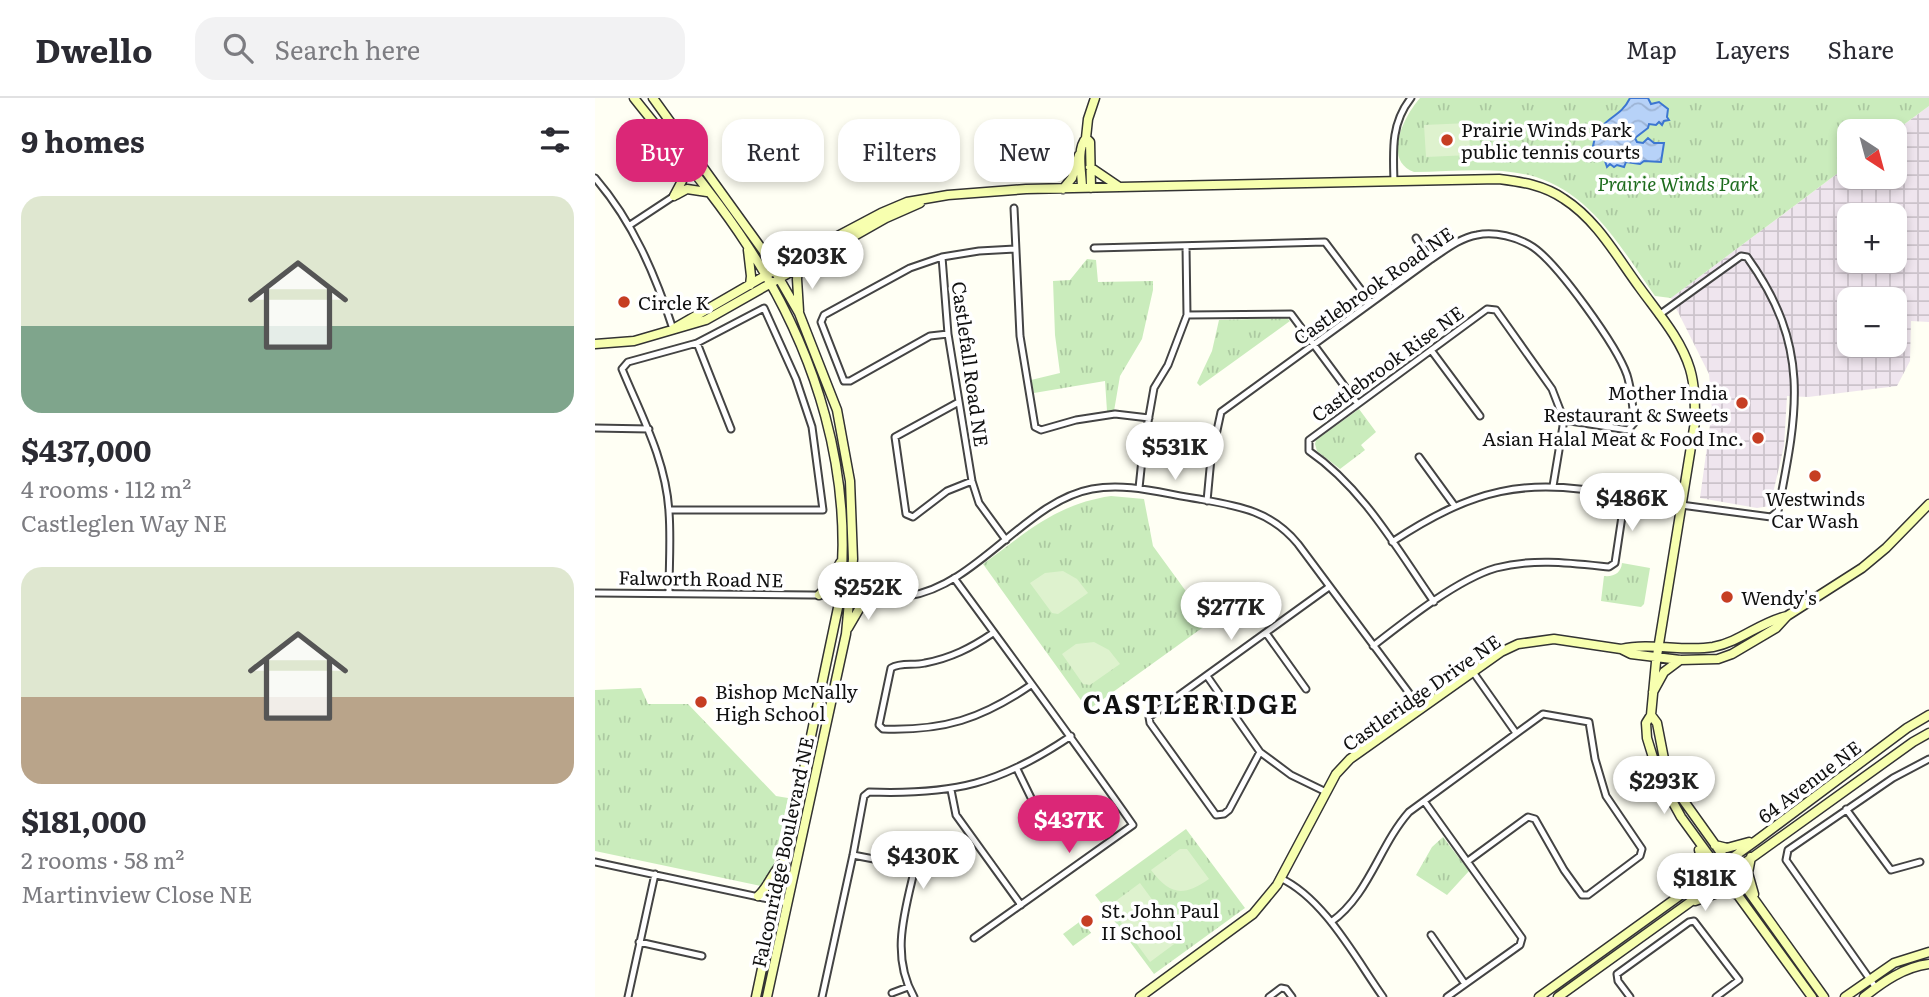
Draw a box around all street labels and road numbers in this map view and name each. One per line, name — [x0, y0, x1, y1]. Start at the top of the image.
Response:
street label: Castlebrook Road NE — [1287, 219, 1459, 351]
street label: Castlefall Road NE — [946, 279, 996, 449]
street label: Castlebrook Rise NE — [1305, 298, 1469, 428]
street label: Falworth Road NE — [618, 563, 784, 593]
street label: Castleridge Drive NE — [1336, 627, 1506, 757]
street label: 64 Avenue NE — [1751, 733, 1867, 829]
street label: Falconridge Boulevard NE — [744, 734, 820, 970]

